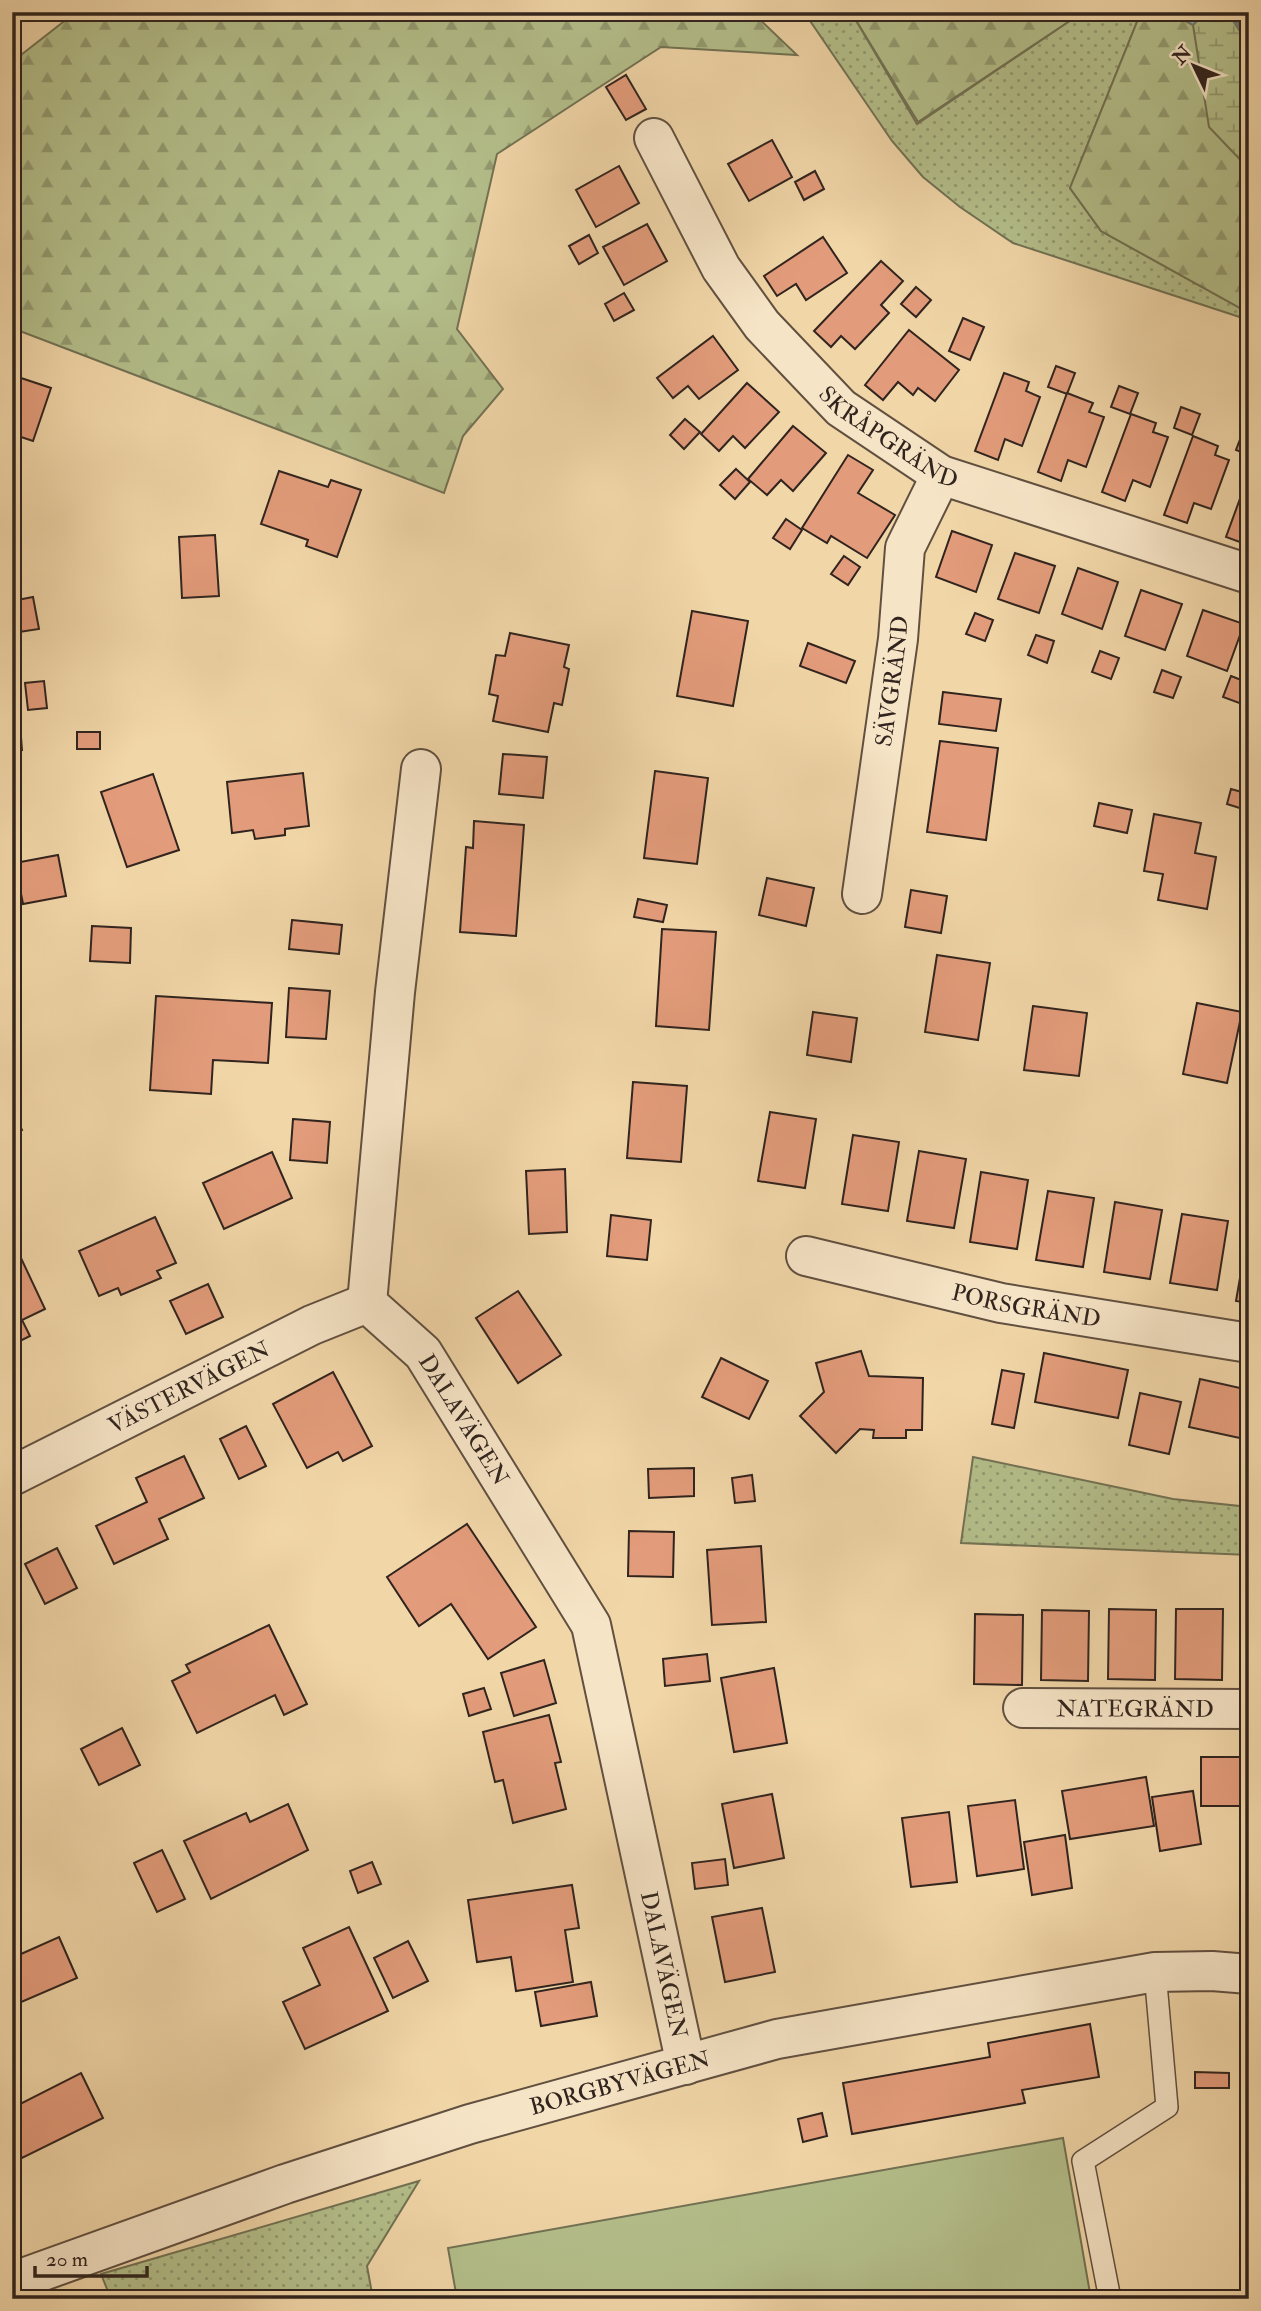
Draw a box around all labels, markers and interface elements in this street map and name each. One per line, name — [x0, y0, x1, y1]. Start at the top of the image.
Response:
north arrow — [1160, 32, 1230, 102]
text: N — [1167, 40, 1198, 70]
street label: SKRÅPGRÄND — [812, 380, 962, 495]
street label: SÄVGRÄND — [869, 615, 915, 748]
street label: PORSGRÄND — [949, 1278, 1103, 1334]
street label: VÄSTERVÄGEN — [103, 1334, 275, 1440]
street label: DALAVÄGEN — [412, 1349, 515, 1491]
street label: NATEGRÄND — [1056, 1694, 1214, 1724]
street label: DALAVÄGEN — [634, 1889, 694, 2041]
street label: BORGBYVÄGEN — [527, 2044, 714, 2122]
scale bar — [35, 2234, 147, 2278]
text: 20 m — [46, 2246, 88, 2273]

